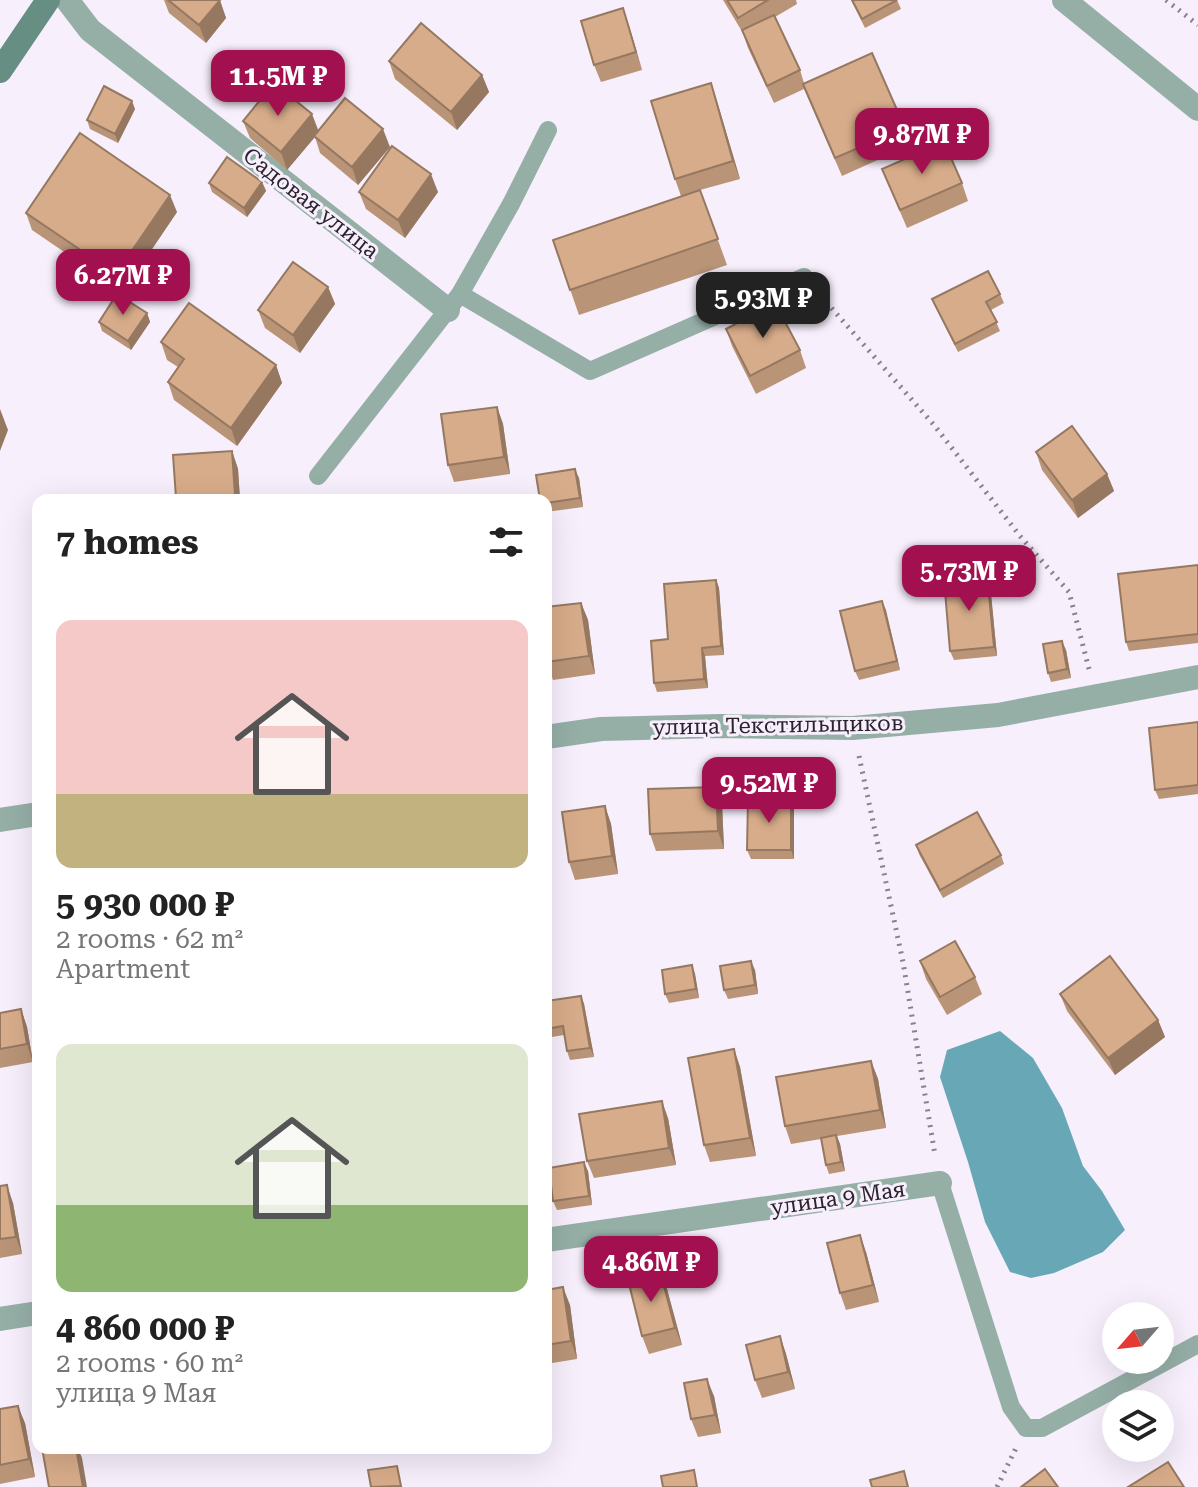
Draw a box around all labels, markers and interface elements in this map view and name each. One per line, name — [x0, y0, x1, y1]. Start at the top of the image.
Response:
pin: 11.5M ₽ — [204, 50, 352, 118]
text: 11.5M ₽ — [229, 61, 327, 91]
pin: 9.87M ₽ — [848, 108, 996, 176]
text: 9.87M ₽ — [873, 119, 971, 149]
street label: Садовая улица — [238, 142, 384, 264]
pin: 6.27M ₽ — [49, 249, 197, 317]
text: 6.27M ₽ — [74, 260, 172, 290]
pin: 5.93M ₽ — [689, 272, 837, 340]
text: 5.93M ₽ — [714, 283, 812, 313]
icon: filters — [484, 520, 528, 564]
text: 7 homes — [56, 522, 199, 562]
pin: 5.73M ₽ — [895, 545, 1043, 613]
text: 5.73M ₽ — [920, 556, 1018, 586]
icon: home — [220, 672, 364, 816]
street label: улица Текстильщиков — [652, 710, 904, 740]
pin: 9.52M ₽ — [695, 757, 843, 825]
text: 9.52M ₽ — [720, 768, 818, 798]
text: 5 930 000 ₽ — [56, 884, 234, 924]
text: 2 rooms · 62 m² — [56, 924, 243, 954]
text: Apartment — [56, 954, 190, 984]
icon: home — [220, 1096, 364, 1240]
street label: улица 9 Мая — [769, 1176, 907, 1220]
pin: 4.86M ₽ — [577, 1236, 725, 1304]
text: 4.86M ₽ — [602, 1247, 700, 1277]
north arrow — [1102, 1302, 1174, 1374]
map controls — [1102, 1302, 1174, 1462]
text: 4 860 000 ₽ — [56, 1308, 234, 1348]
text: 2 rooms · 60 m² — [56, 1348, 243, 1378]
text: улица 9 Мая — [56, 1378, 216, 1408]
button: layers — [1102, 1390, 1174, 1462]

